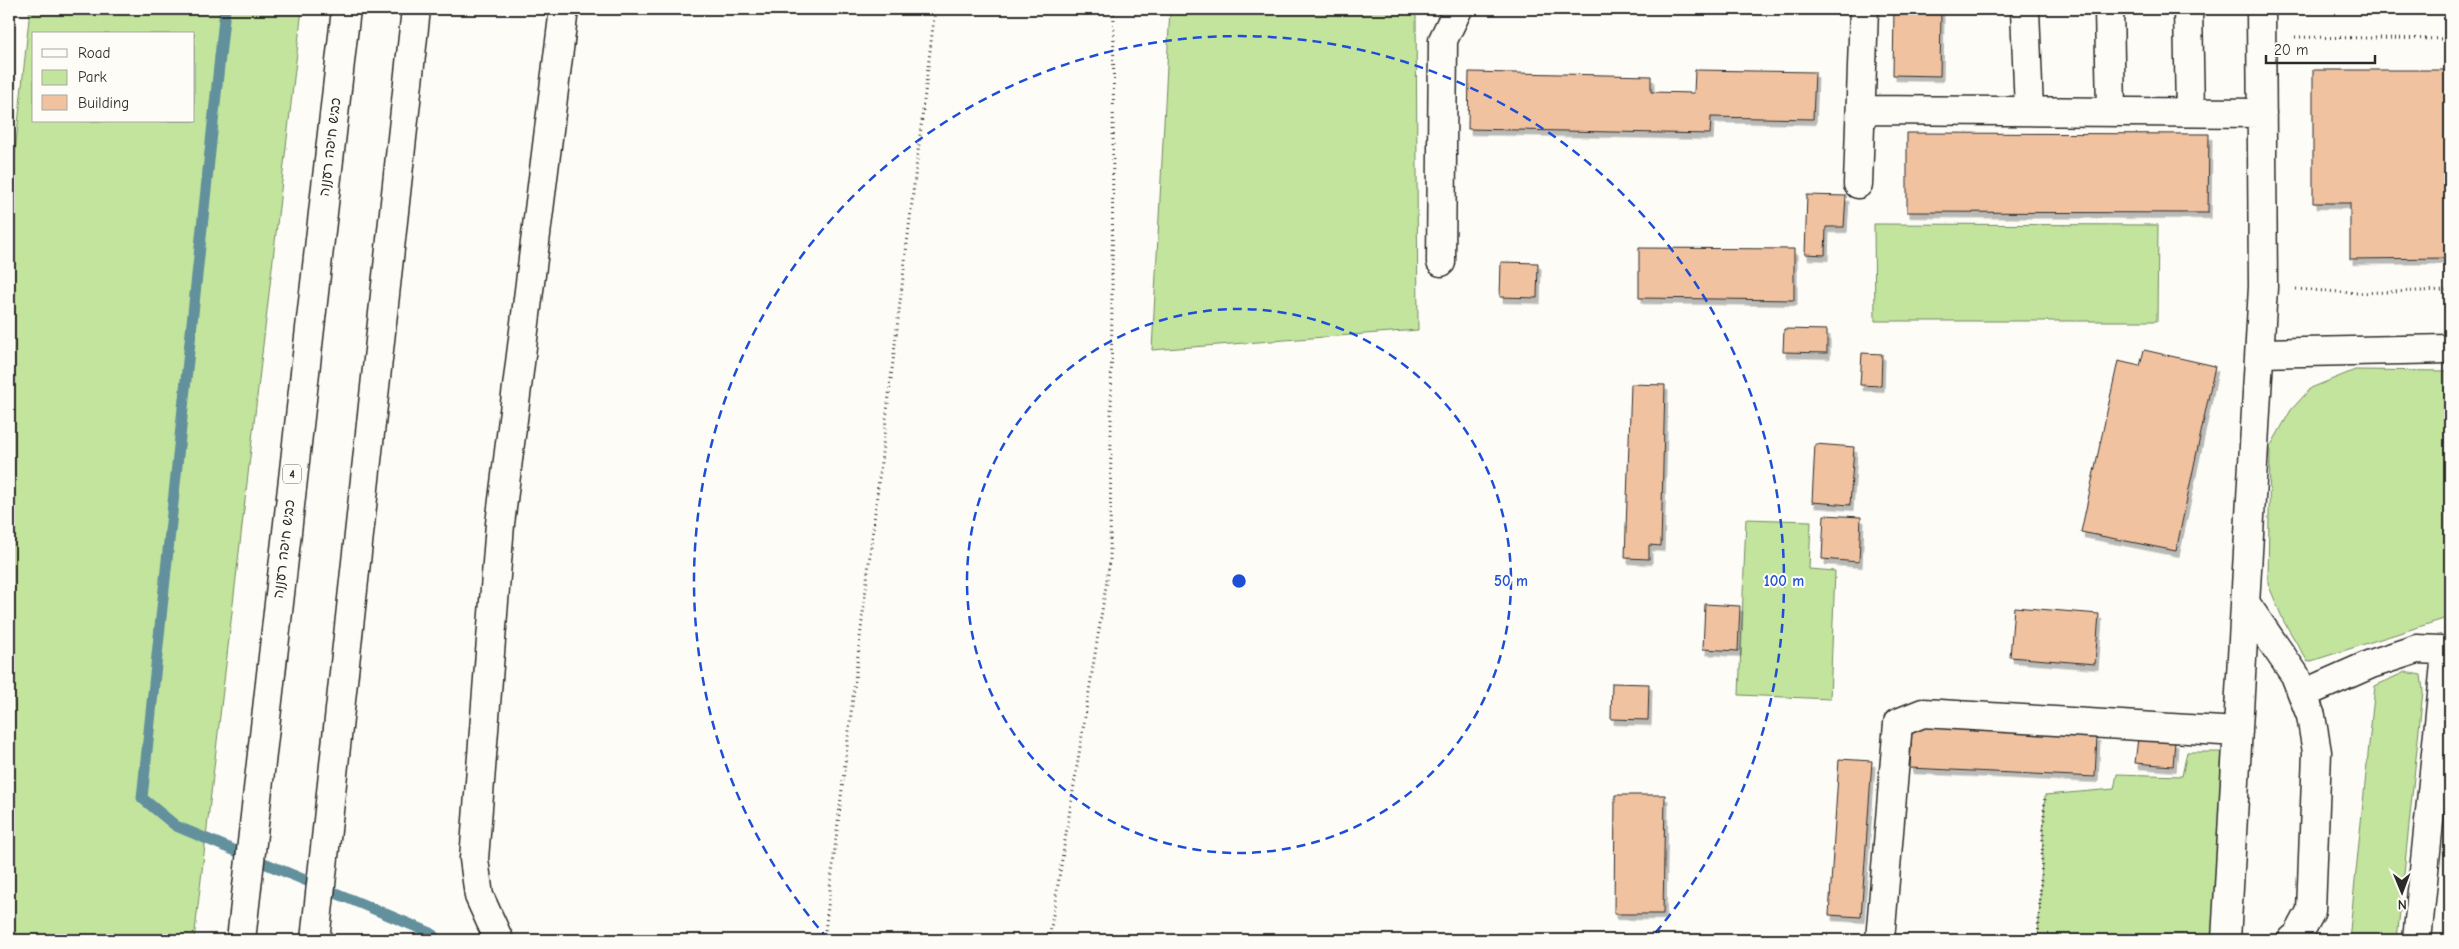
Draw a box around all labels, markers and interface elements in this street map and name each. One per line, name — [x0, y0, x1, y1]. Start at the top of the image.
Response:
legend — [32, 32, 195, 122]
scale bar — [2266, 32, 2375, 64]
text: 20 m — [2274, 41, 2308, 59]
text: Road — [78, 44, 110, 62]
text: Park — [78, 68, 107, 86]
text: Building — [78, 94, 129, 112]
street label: כביש חיפה רעננה — [316, 97, 344, 197]
road number: 4 — [283, 464, 301, 484]
street label: כביש חיפה רעננה — [270, 499, 298, 599]
centre of rings — [1230, 572, 1248, 590]
text: 50 m — [1494, 572, 1528, 590]
text: 100 m — [1764, 572, 1804, 590]
north arrow — [2376, 866, 2426, 916]
text: N — [2398, 896, 2407, 913]

